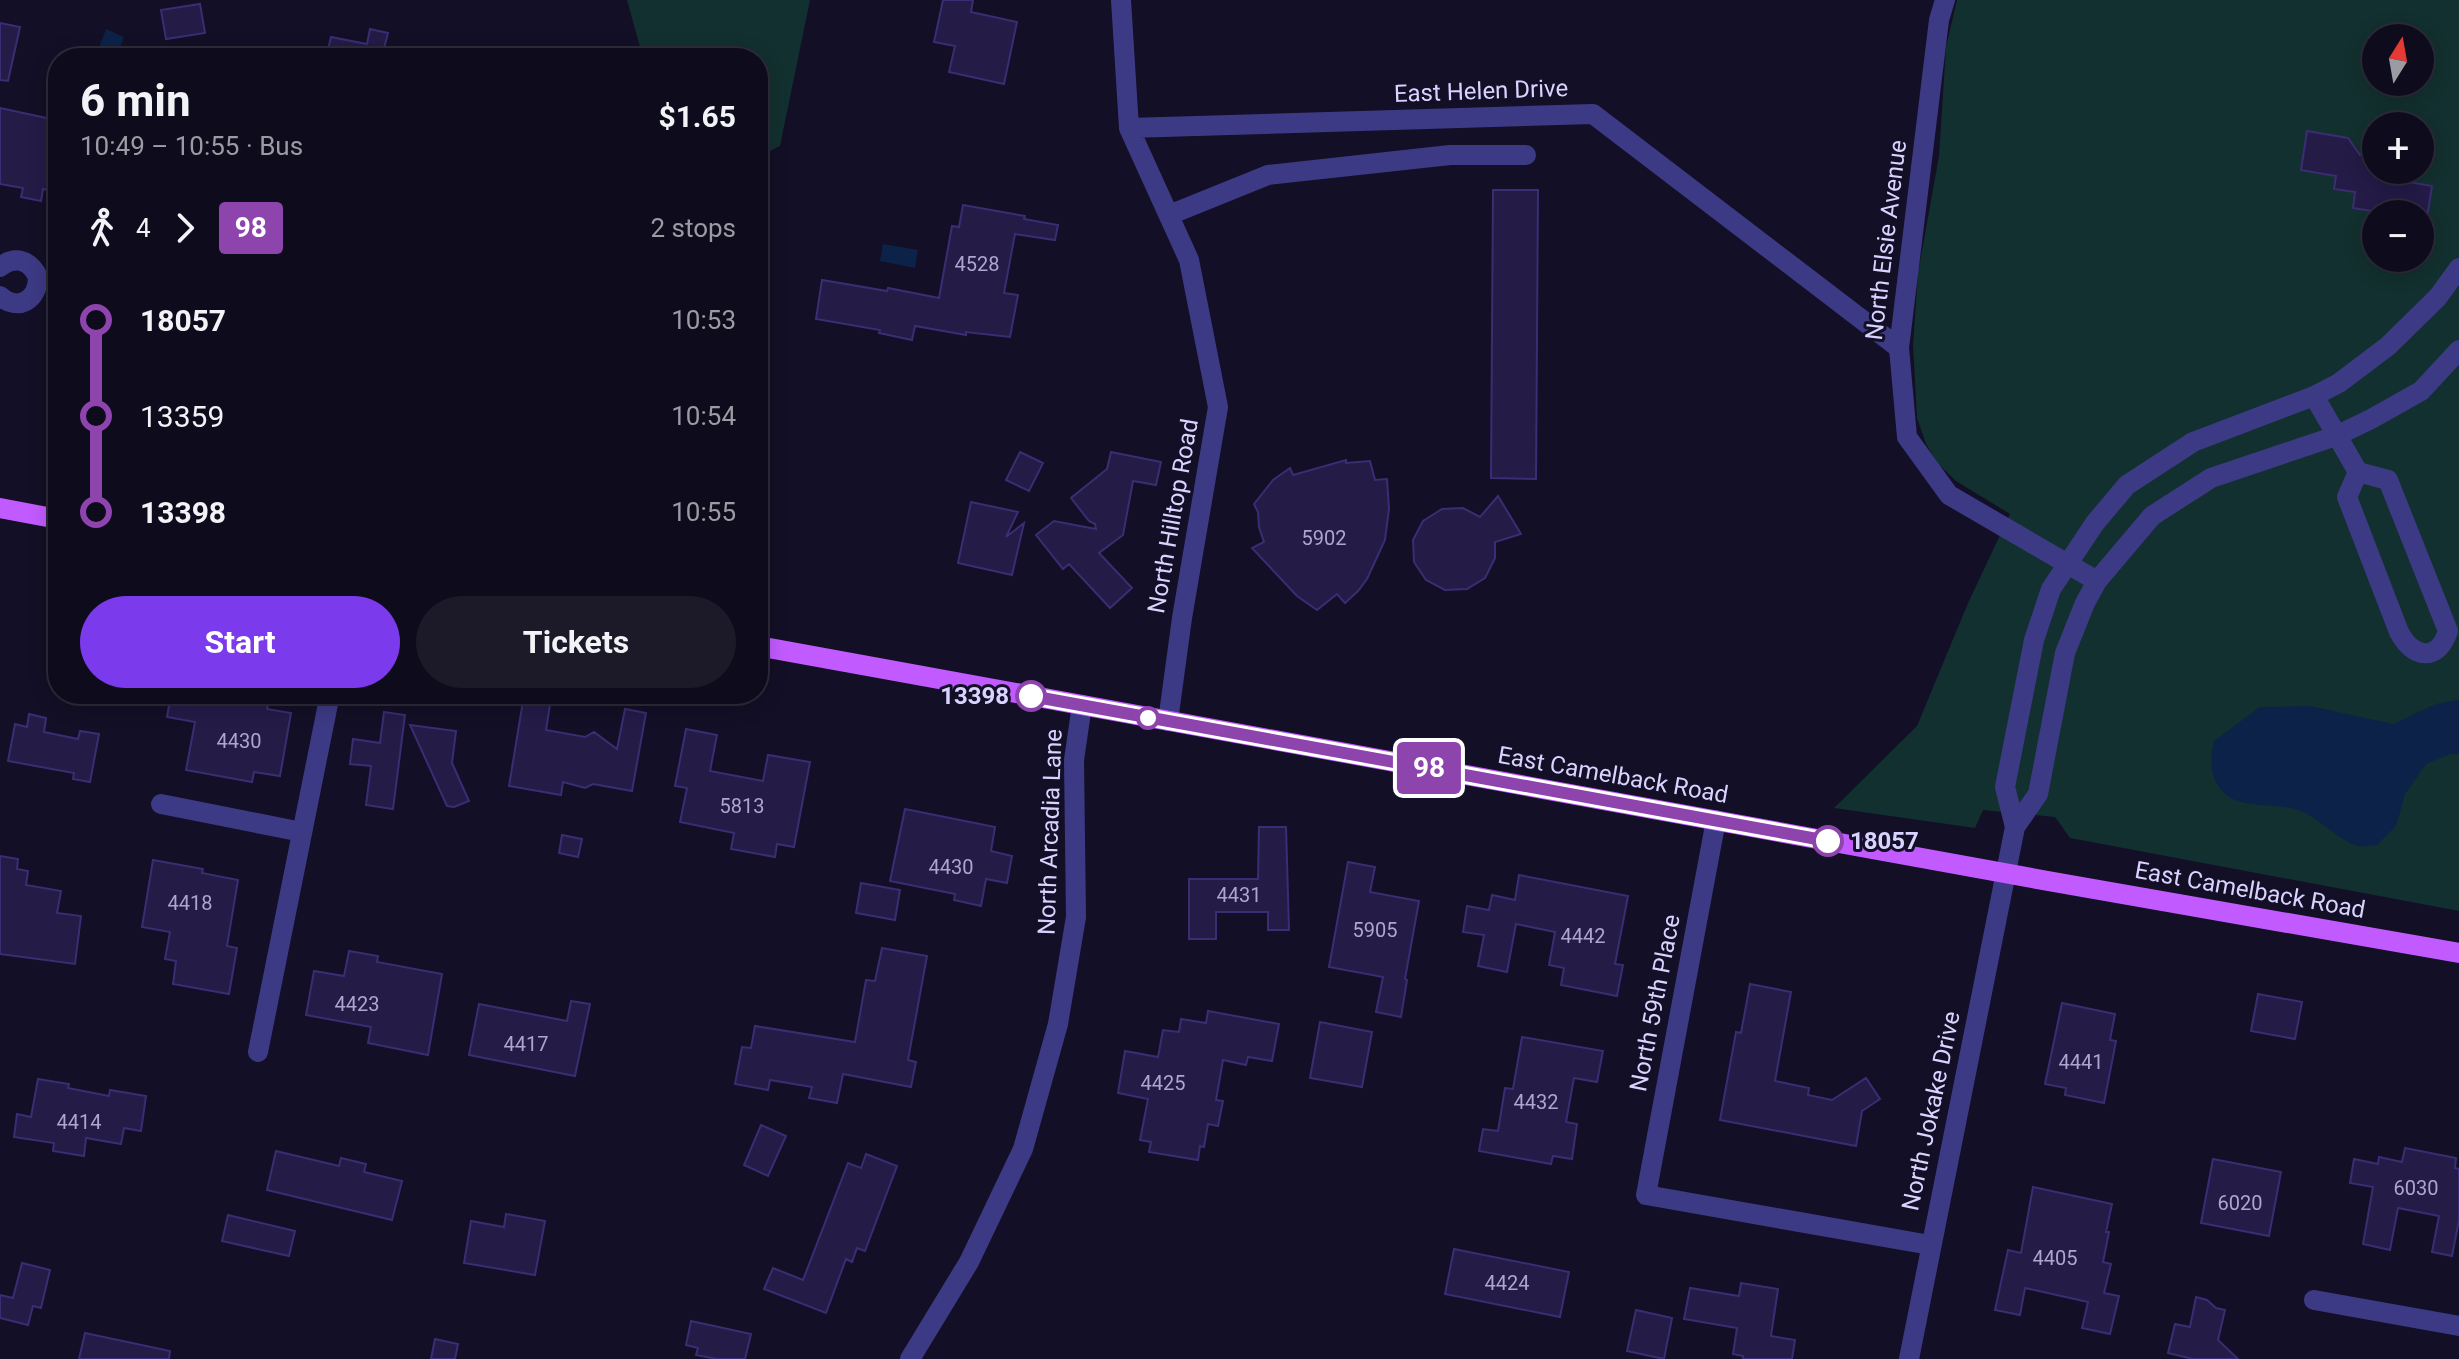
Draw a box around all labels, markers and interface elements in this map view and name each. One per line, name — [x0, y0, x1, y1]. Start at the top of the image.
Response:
north arrow — [2362, 24, 2434, 96]
map controls — [2362, 24, 2434, 272]
street label: East Helen Drive — [1393, 74, 1569, 108]
text: 6 min — [80, 75, 191, 127]
text: $1.65 — [658, 99, 736, 134]
button: + — [2362, 112, 2434, 184]
text: 10:49 – 10:55 · Bus — [80, 131, 303, 161]
street label: North Elsie Avenue — [1860, 138, 1912, 342]
button: − — [2362, 200, 2434, 272]
icon: walk — [80, 206, 124, 250]
icon: forward — [163, 206, 207, 250]
text: 98 — [235, 211, 267, 244]
text: 4 — [136, 213, 151, 243]
text: 2 stops — [650, 213, 736, 243]
house number: 4528 — [955, 252, 999, 276]
text: 18057 — [140, 303, 226, 338]
text: 10:53 — [671, 305, 736, 335]
text: 13359 — [140, 399, 224, 434]
text: 10:54 — [671, 401, 736, 431]
street label: North Hilltop Road — [1142, 417, 1204, 615]
text: 13398 — [140, 495, 226, 530]
text: 10:55 — [671, 497, 736, 527]
house number: 5902 — [1302, 526, 1346, 550]
button: Start — [80, 596, 400, 688]
button: Tickets — [416, 596, 736, 688]
marker: 13398 — [1016, 681, 1046, 711]
place label: 13398 — [940, 682, 1009, 710]
unlabelled marker — [1137, 707, 1159, 729]
house number: 4430 — [217, 729, 261, 753]
street label: North Arcadia Lane — [1032, 729, 1068, 935]
street label: East Camelback Road — [1496, 741, 1730, 809]
line badge: 98 — [1393, 742, 1465, 794]
text: 98 — [1413, 751, 1445, 784]
house number: 5813 — [720, 794, 764, 818]
marker: 18057 — [1813, 826, 1843, 856]
place label: 18057 — [1850, 827, 1919, 855]
house number: 4430 — [929, 855, 973, 879]
street label: East Camelback Road — [2133, 856, 2367, 924]
house number: 4431 — [1217, 883, 1261, 907]
house number: 4418 — [168, 891, 212, 915]
street label: North 59th Place — [1624, 912, 1686, 1094]
house number: 5905 — [1353, 918, 1397, 942]
house number: 4442 — [1561, 924, 1605, 948]
house number: 4423 — [335, 992, 379, 1016]
street label: North Jokake Drive — [1896, 1009, 1966, 1213]
house number: 4417 — [504, 1032, 548, 1056]
house number: 4441 — [2059, 1050, 2103, 1074]
house number: 4425 — [1141, 1071, 1185, 1095]
house number: 4432 — [1514, 1090, 1558, 1114]
house number: 4414 — [57, 1110, 101, 1134]
house number: 6030 — [2394, 1176, 2438, 1200]
house number: 6020 — [2218, 1191, 2262, 1215]
house number: 4405 — [2033, 1246, 2077, 1270]
house number: 4424 — [1485, 1271, 1529, 1295]

